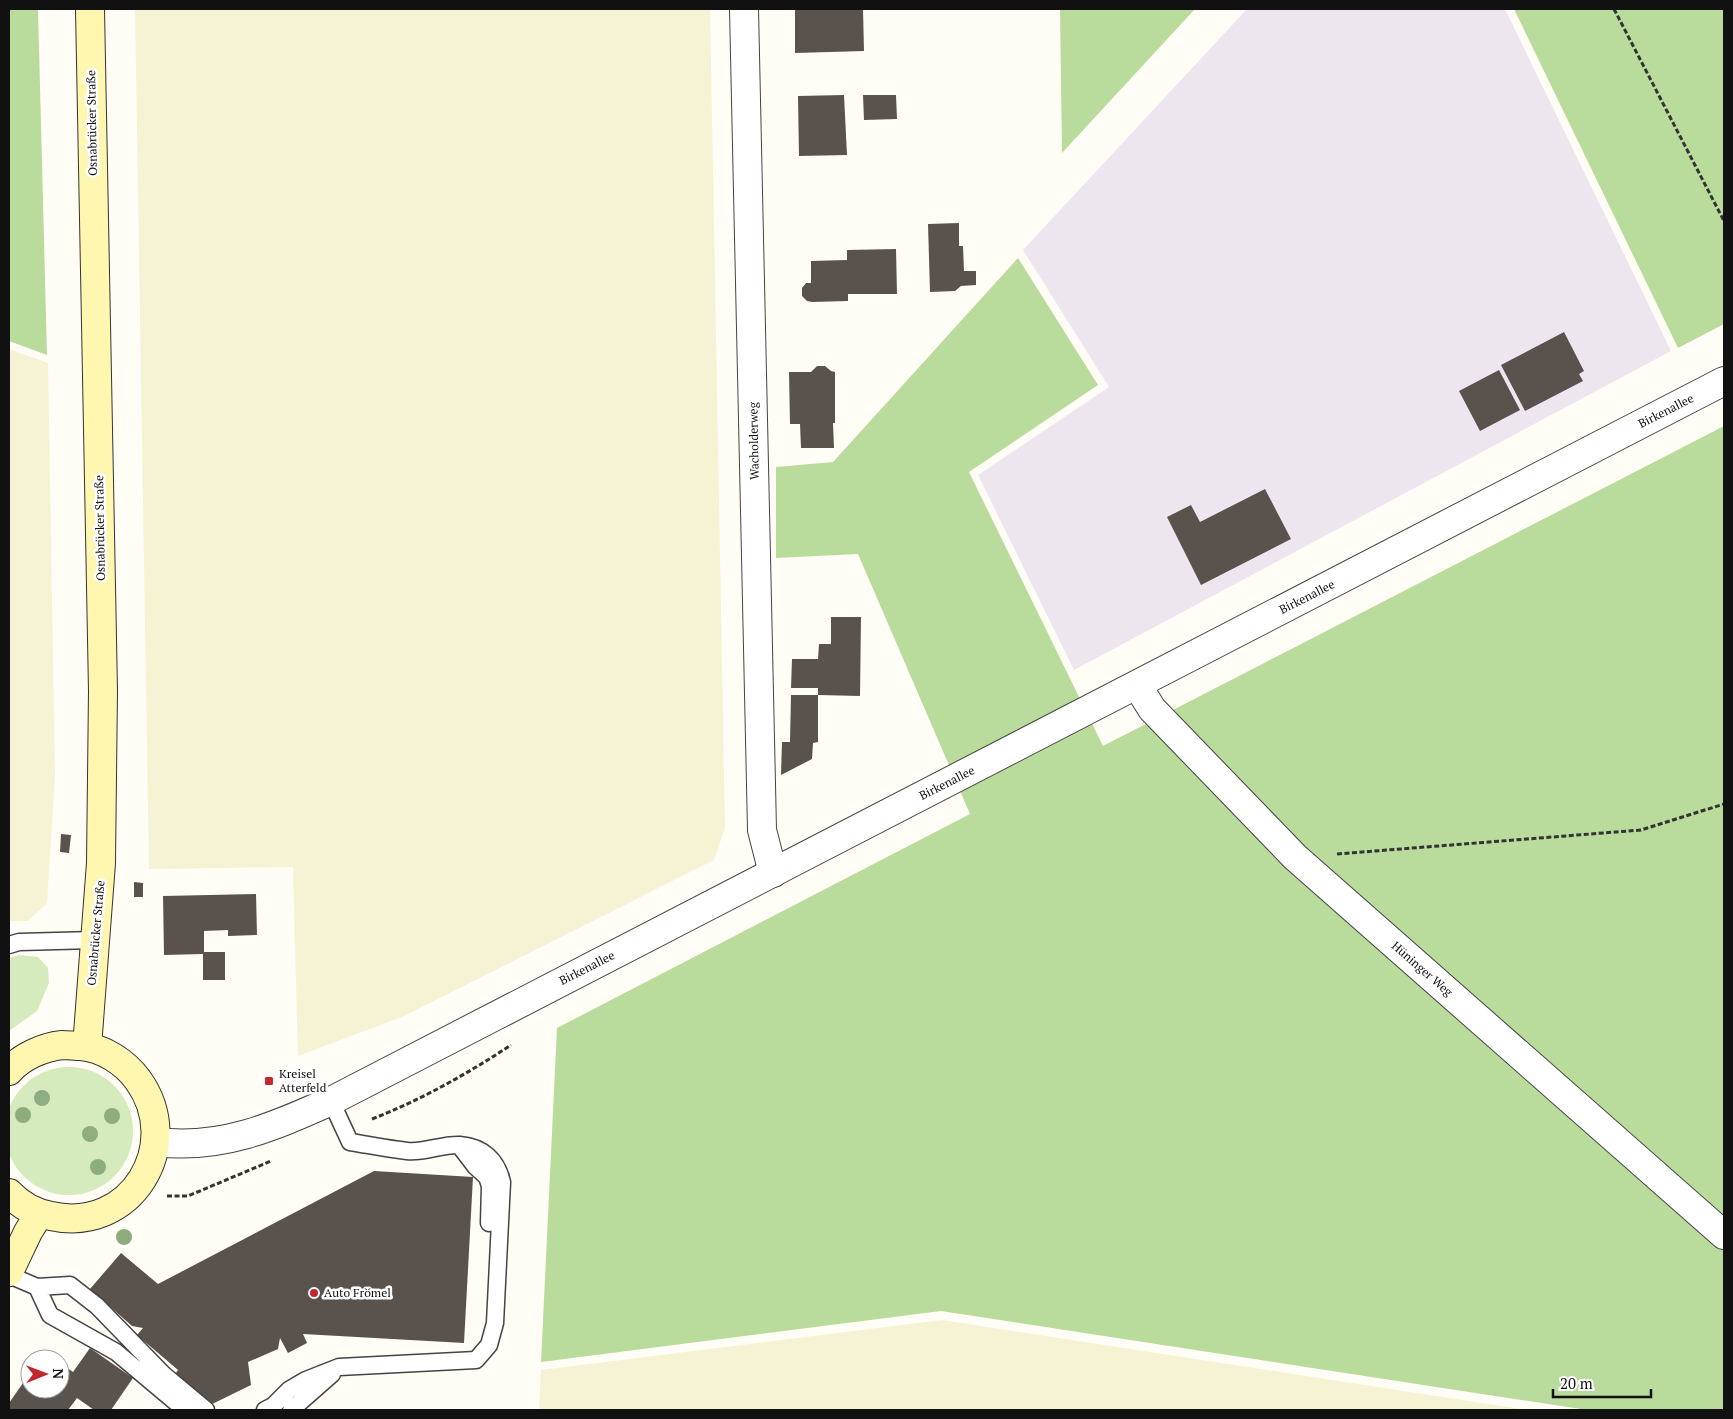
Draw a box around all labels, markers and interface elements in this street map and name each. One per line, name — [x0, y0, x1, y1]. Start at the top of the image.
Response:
street label: Osnabrücker Straße — [83, 70, 100, 176]
street label: Birkenallee — [1636, 390, 1696, 431]
street label: Wacholderweg — [745, 401, 762, 480]
street label: Osnabrücker Straße — [91, 475, 108, 581]
street label: Birkenallee — [1277, 576, 1337, 617]
street label: Birkenallee — [917, 762, 977, 803]
street label: Osnabrücker Straße — [83, 880, 108, 986]
street label: Hüninger Weg — [1389, 938, 1456, 1000]
street label: Birkenallee — [557, 947, 617, 988]
place label: Kreisel Atterfeld — [279, 1066, 327, 1095]
marker: Kreisel Atterfeld — [263, 1075, 275, 1087]
place label: Auto Frömel — [324, 1285, 391, 1300]
marker: Auto Frömel — [308, 1287, 320, 1299]
north arrow — [20, 1349, 70, 1399]
scale bar — [1553, 1366, 1650, 1398]
text: N — [49, 1368, 68, 1380]
text: 20 m — [1560, 1373, 1593, 1393]

